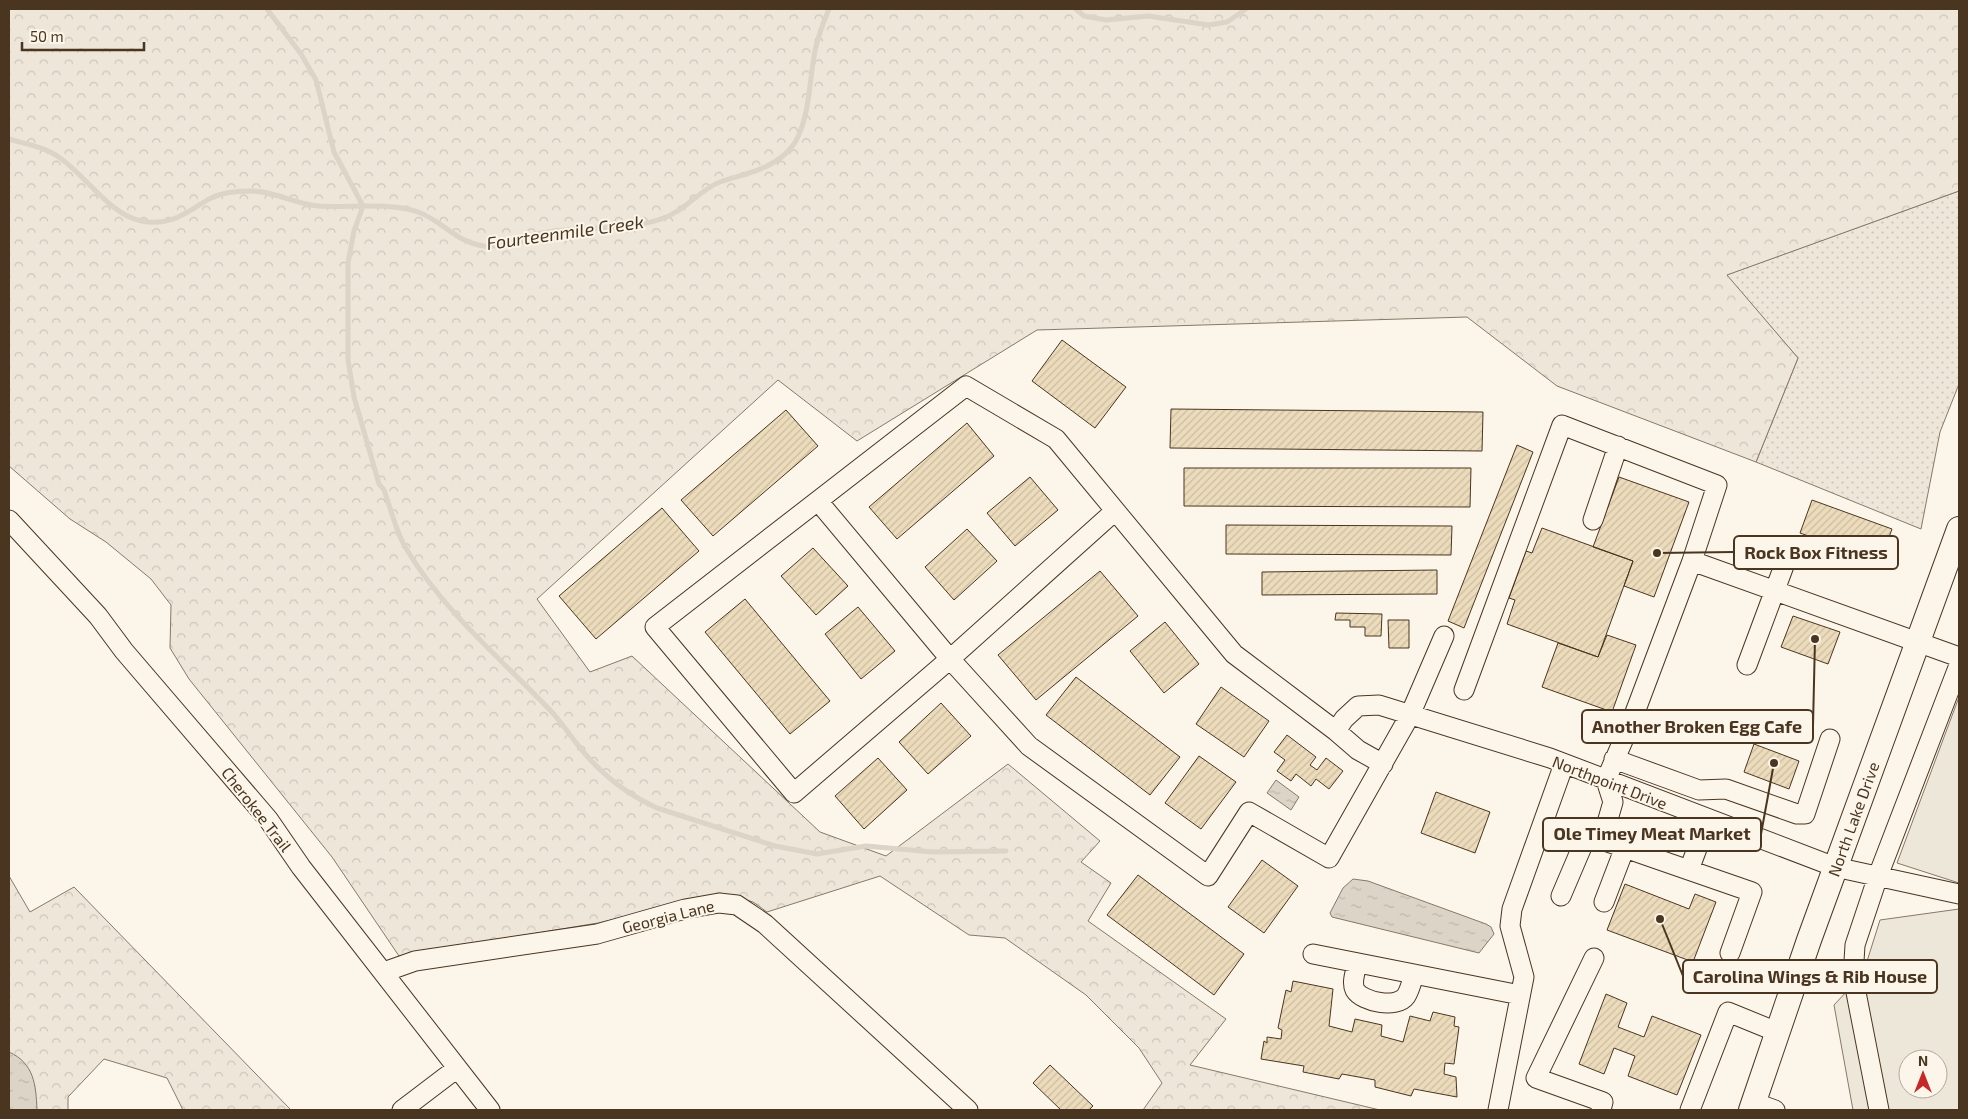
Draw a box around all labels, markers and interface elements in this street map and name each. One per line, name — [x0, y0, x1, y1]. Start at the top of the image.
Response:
scale bar — [22, 20, 145, 52]
text: 50 m — [30, 27, 64, 45]
water label: Fourteenmile Creek — [485, 210, 645, 254]
callout: Rock Box Fitness — [1734, 536, 1898, 569]
text: Rock Box Fitness — [1744, 541, 1888, 563]
callout: Another Broken Egg Cafe — [1582, 710, 1813, 743]
text: Another Broken Egg Cafe — [1592, 715, 1802, 737]
street label: Northpoint Drive — [1550, 751, 1670, 813]
street label: North Lake Drive — [1823, 759, 1883, 879]
street label: Cherokee Trail — [218, 763, 296, 855]
callout: Ole Timey Meat Market — [1543, 818, 1761, 851]
text: Ole Timey Meat Market — [1553, 822, 1751, 844]
street label: Georgia Lane — [620, 895, 716, 937]
callout: Carolina Wings & Rib House — [1683, 960, 1937, 993]
text: Carolina Wings & Rib House — [1693, 965, 1927, 987]
north arrow — [1898, 1049, 1948, 1099]
text: N — [1918, 1052, 1928, 1069]

